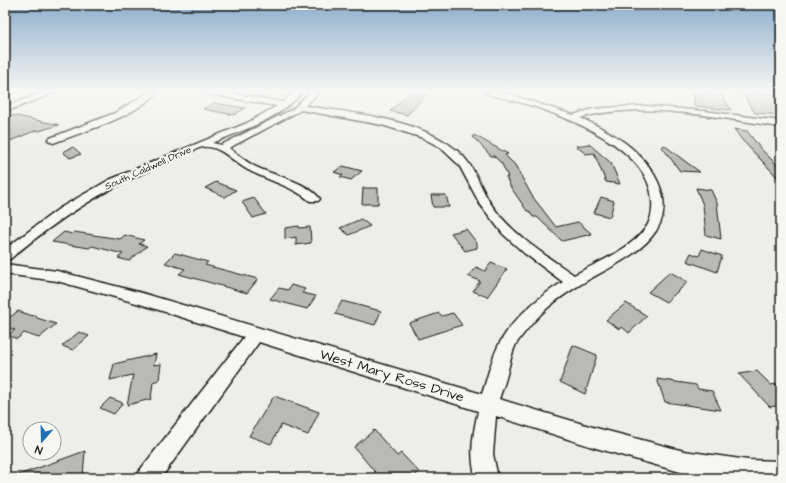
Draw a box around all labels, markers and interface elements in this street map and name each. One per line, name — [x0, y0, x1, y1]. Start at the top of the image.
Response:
street label: South Caldwell Drive — [102, 142, 194, 193]
street label: West Mary Ross Drive — [317, 345, 467, 408]
north arrow — [22, 421, 62, 461]
text: N — [33, 442, 45, 458]

